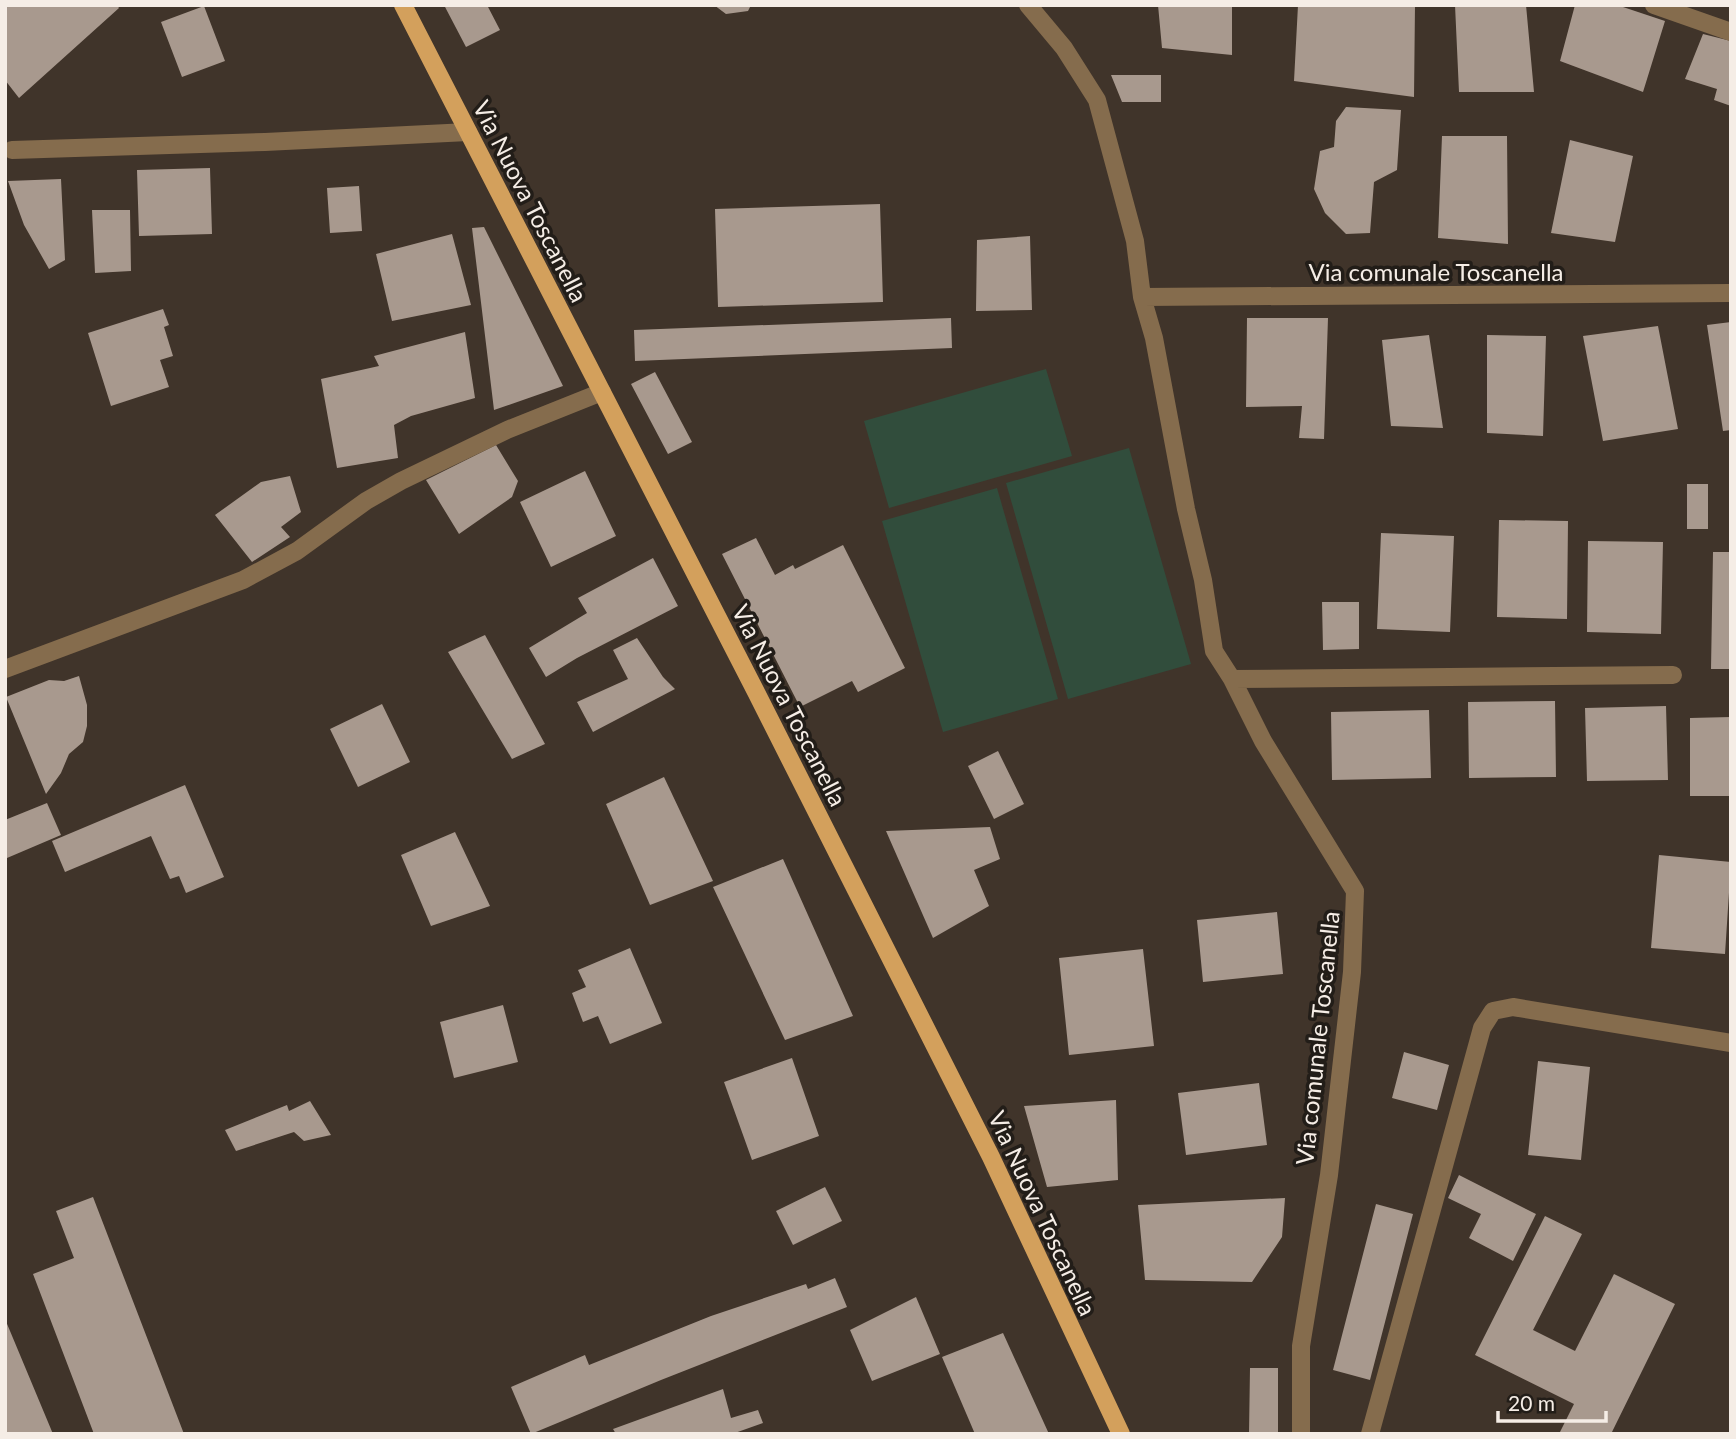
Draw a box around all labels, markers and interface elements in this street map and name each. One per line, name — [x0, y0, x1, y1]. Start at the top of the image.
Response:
street label: Via Nuova Toscanella — [468, 95, 594, 307]
street label: Via comunale Toscanella — [1308, 257, 1564, 286]
street label: Via Nuova Toscanella — [727, 599, 853, 811]
street label: Via comunale Toscanella — [1289, 910, 1345, 1166]
street label: Via Nuova Toscanella — [983, 1106, 1103, 1320]
scale bar — [1498, 1380, 1606, 1424]
text: 20 m — [1508, 1390, 1555, 1415]

